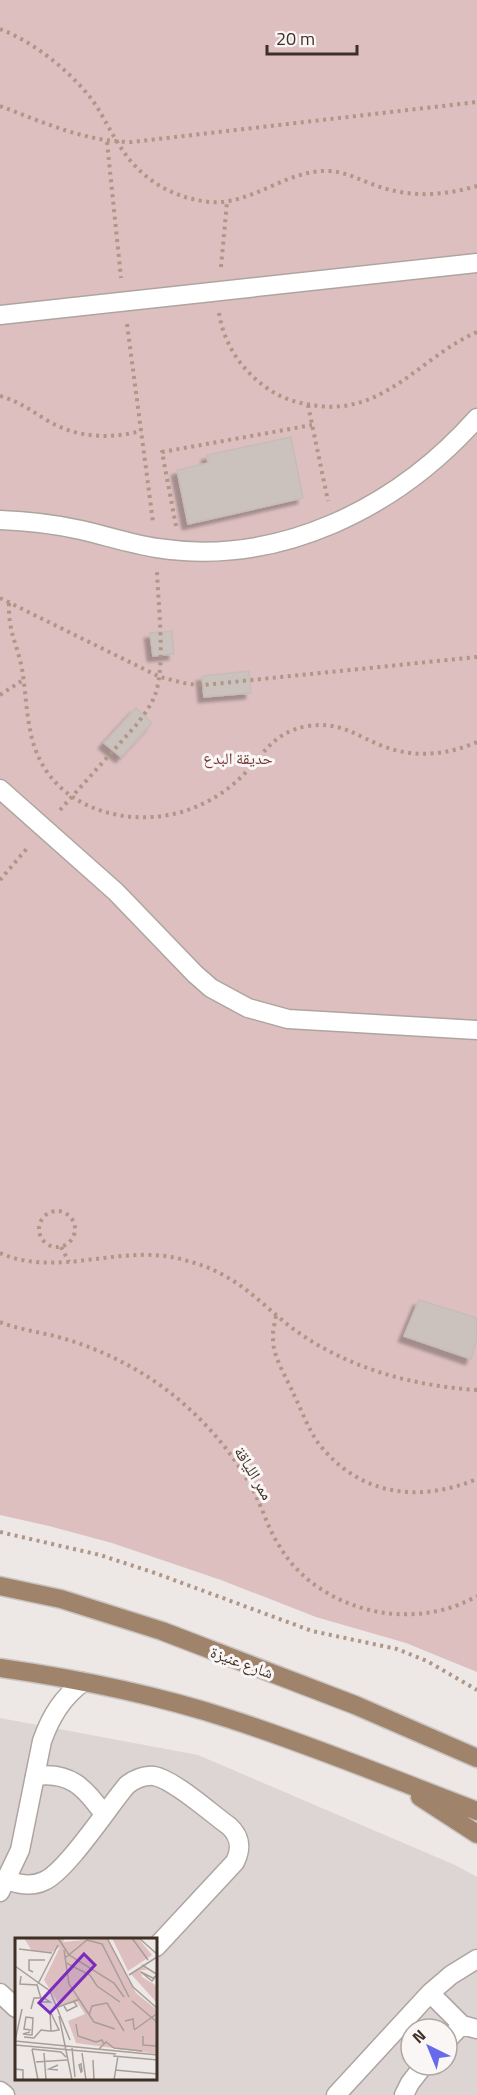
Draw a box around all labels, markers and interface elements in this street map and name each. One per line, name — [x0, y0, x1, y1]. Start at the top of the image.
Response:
scale bar — [267, 18, 357, 56]
text: 20 m — [276, 25, 315, 52]
park label: حديقة البدع — [203, 746, 273, 770]
street label: ممر اللياقة — [229, 1442, 279, 1504]
street label: شارع عنيزة — [207, 1640, 277, 1684]
inset map — [15, 1938, 158, 2080]
north arrow — [399, 2017, 459, 2077]
text: N — [407, 2023, 431, 2049]

